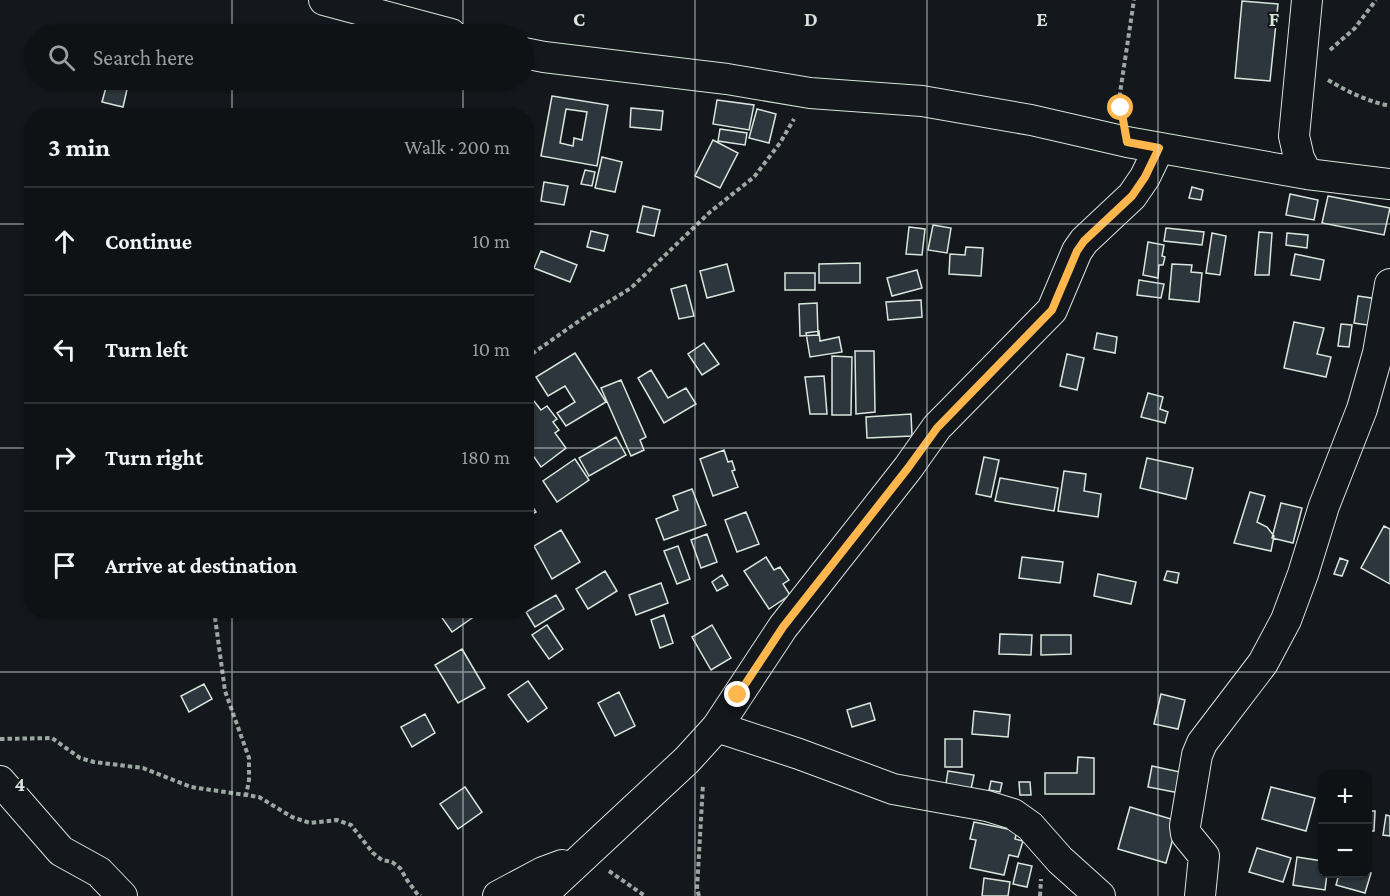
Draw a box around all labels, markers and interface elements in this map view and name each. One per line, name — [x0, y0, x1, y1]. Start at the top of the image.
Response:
text: C — [573, 8, 585, 30]
text: D — [804, 8, 818, 30]
text: E — [1036, 8, 1048, 30]
text: F — [1269, 8, 1280, 30]
search box — [24, 24, 534, 90]
icon: search — [45, 41, 78, 74]
text: Search here — [93, 45, 194, 70]
route start — [1107, 94, 1133, 120]
text: 3 min — [48, 133, 110, 162]
text: Walk · 200 m — [404, 136, 510, 158]
icon: ahead — [48, 225, 81, 258]
text: Continue — [105, 229, 192, 254]
text: 10 m — [472, 230, 510, 252]
icon: left — [48, 333, 81, 366]
text: Turn left — [105, 337, 188, 362]
text: 10 m — [472, 338, 510, 360]
icon: right — [48, 441, 81, 474]
text: Turn right — [105, 445, 203, 470]
text: 180 m — [461, 446, 510, 468]
icon: arrive — [48, 549, 81, 582]
text: Arrive at destination — [105, 553, 297, 578]
route end — [724, 681, 750, 707]
map controls — [1318, 770, 1372, 878]
button: + — [1318, 770, 1372, 824]
text: 4 — [15, 773, 26, 795]
button: − — [1318, 824, 1372, 878]

